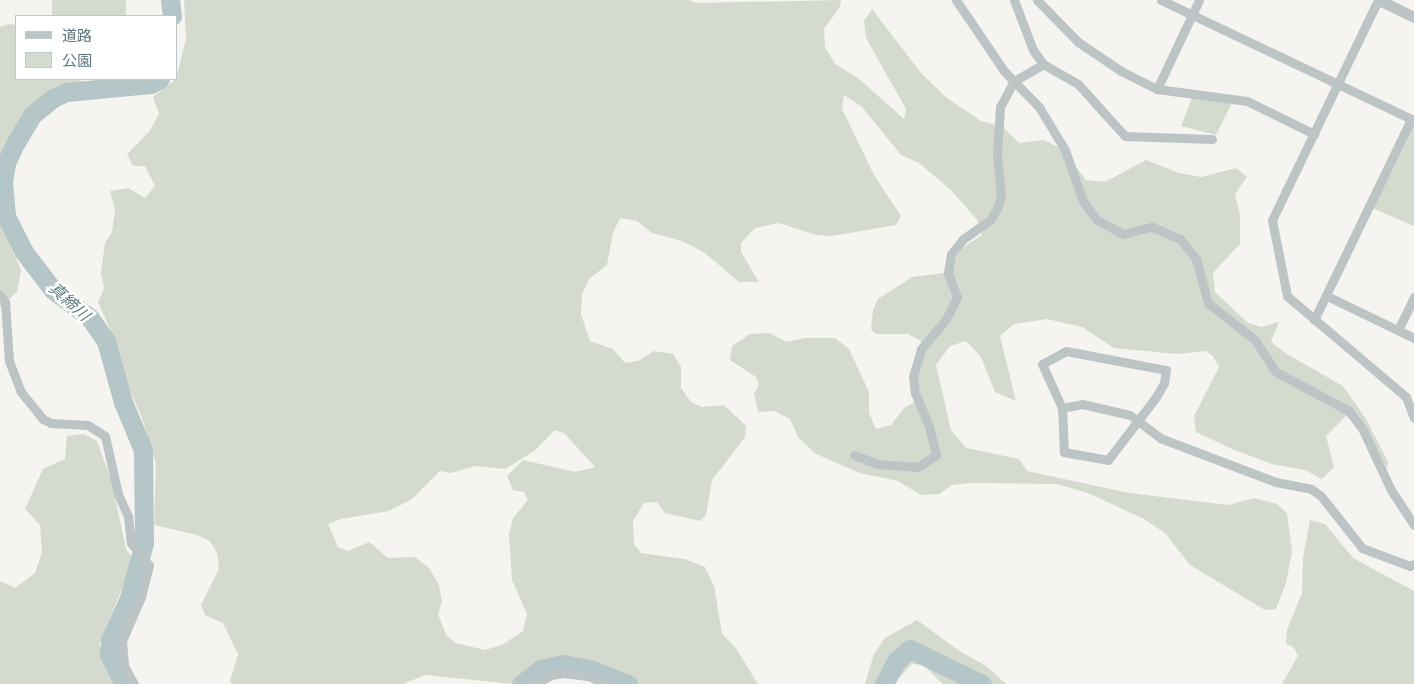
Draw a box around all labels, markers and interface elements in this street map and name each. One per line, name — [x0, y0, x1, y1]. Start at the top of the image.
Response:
legend — [15, 15, 178, 80]
text: 道路 — [62, 26, 92, 46]
text: 公園 — [62, 51, 92, 71]
water label: 真締川 — [45, 279, 93, 325]

